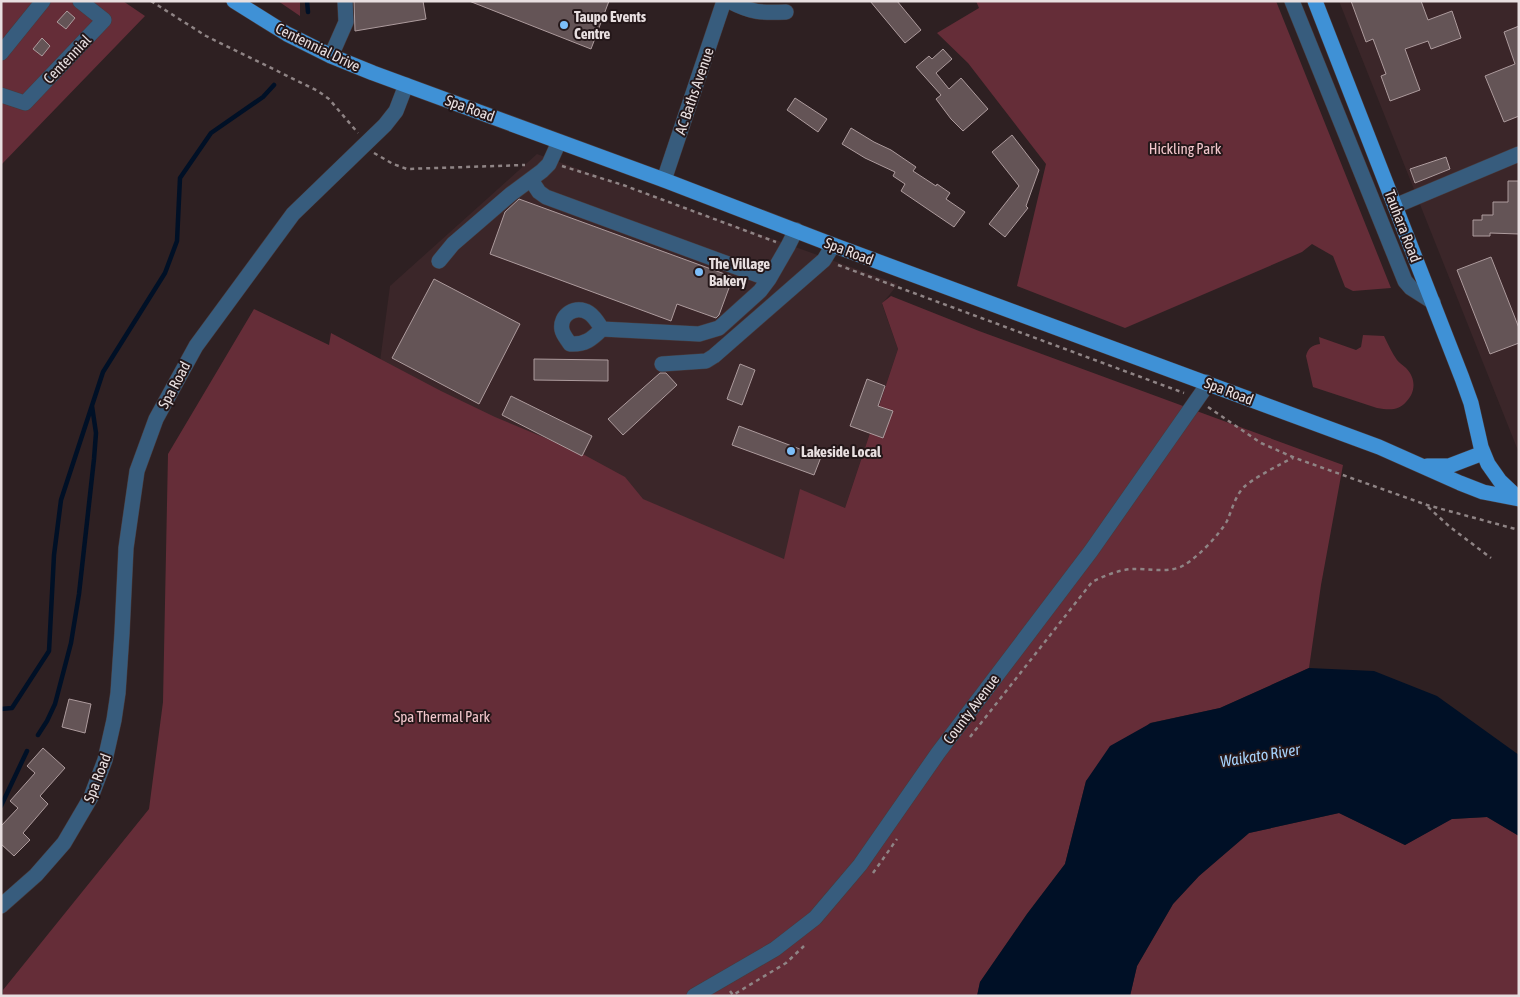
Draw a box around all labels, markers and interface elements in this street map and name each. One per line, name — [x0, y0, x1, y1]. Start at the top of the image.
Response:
place label: Taupo Events Centre — [574, 8, 647, 42]
street label: Centennial Drive — [273, 19, 363, 75]
marker: Taupo Events Centre — [558, 19, 570, 31]
street label: Centennial — [40, 31, 94, 87]
street label: AC Baths Avenue — [671, 45, 717, 137]
street label: Spa Road — [443, 91, 497, 125]
park label: Hickling Park — [1149, 140, 1222, 157]
street label: Tauhara Road — [1381, 188, 1425, 264]
street label: Spa Road — [822, 234, 876, 268]
place label: The Village Bakery — [709, 255, 770, 289]
marker: The Village Bakery — [693, 266, 705, 278]
street label: Spa Road — [155, 358, 193, 412]
street label: Spa Road — [1202, 374, 1256, 408]
place label: Lakeside Local — [801, 443, 882, 460]
marker: Lakeside Local — [785, 445, 797, 457]
street label: County Avenue — [939, 671, 1003, 747]
park label: Spa Thermal Park — [394, 708, 490, 725]
water label: Waikato River — [1219, 740, 1303, 770]
street label: Spa Road — [80, 751, 114, 805]

